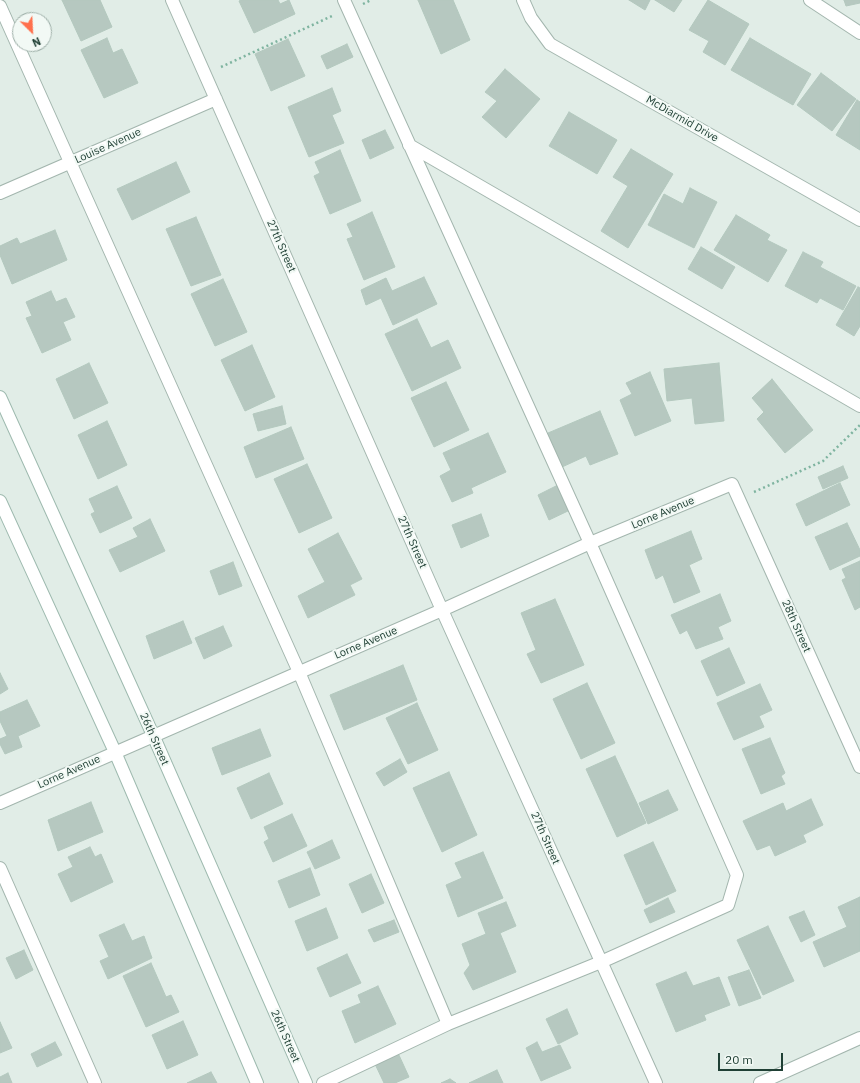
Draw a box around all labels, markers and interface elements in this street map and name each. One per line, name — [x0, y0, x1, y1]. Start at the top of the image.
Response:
north arrow — [12, 12, 52, 52]
text: N — [30, 34, 43, 50]
street label: McDiarmid Drive — [643, 93, 721, 145]
street label: Louise Avenue — [73, 125, 143, 167]
street label: 27th Street — [264, 218, 298, 274]
street label: Lorne Avenue — [629, 494, 697, 532]
street label: 27th Street — [395, 514, 429, 570]
street label: 28th Street — [779, 598, 813, 654]
street label: Lorne Avenue — [332, 624, 400, 662]
street label: 26th Street — [137, 711, 171, 767]
street label: Lorne Avenue — [36, 752, 102, 792]
street label: 27th Street — [528, 810, 562, 866]
street label: 26th Street — [268, 1008, 302, 1064]
scale bar — [720, 1045, 785, 1071]
text: 20 m — [725, 1052, 753, 1067]

